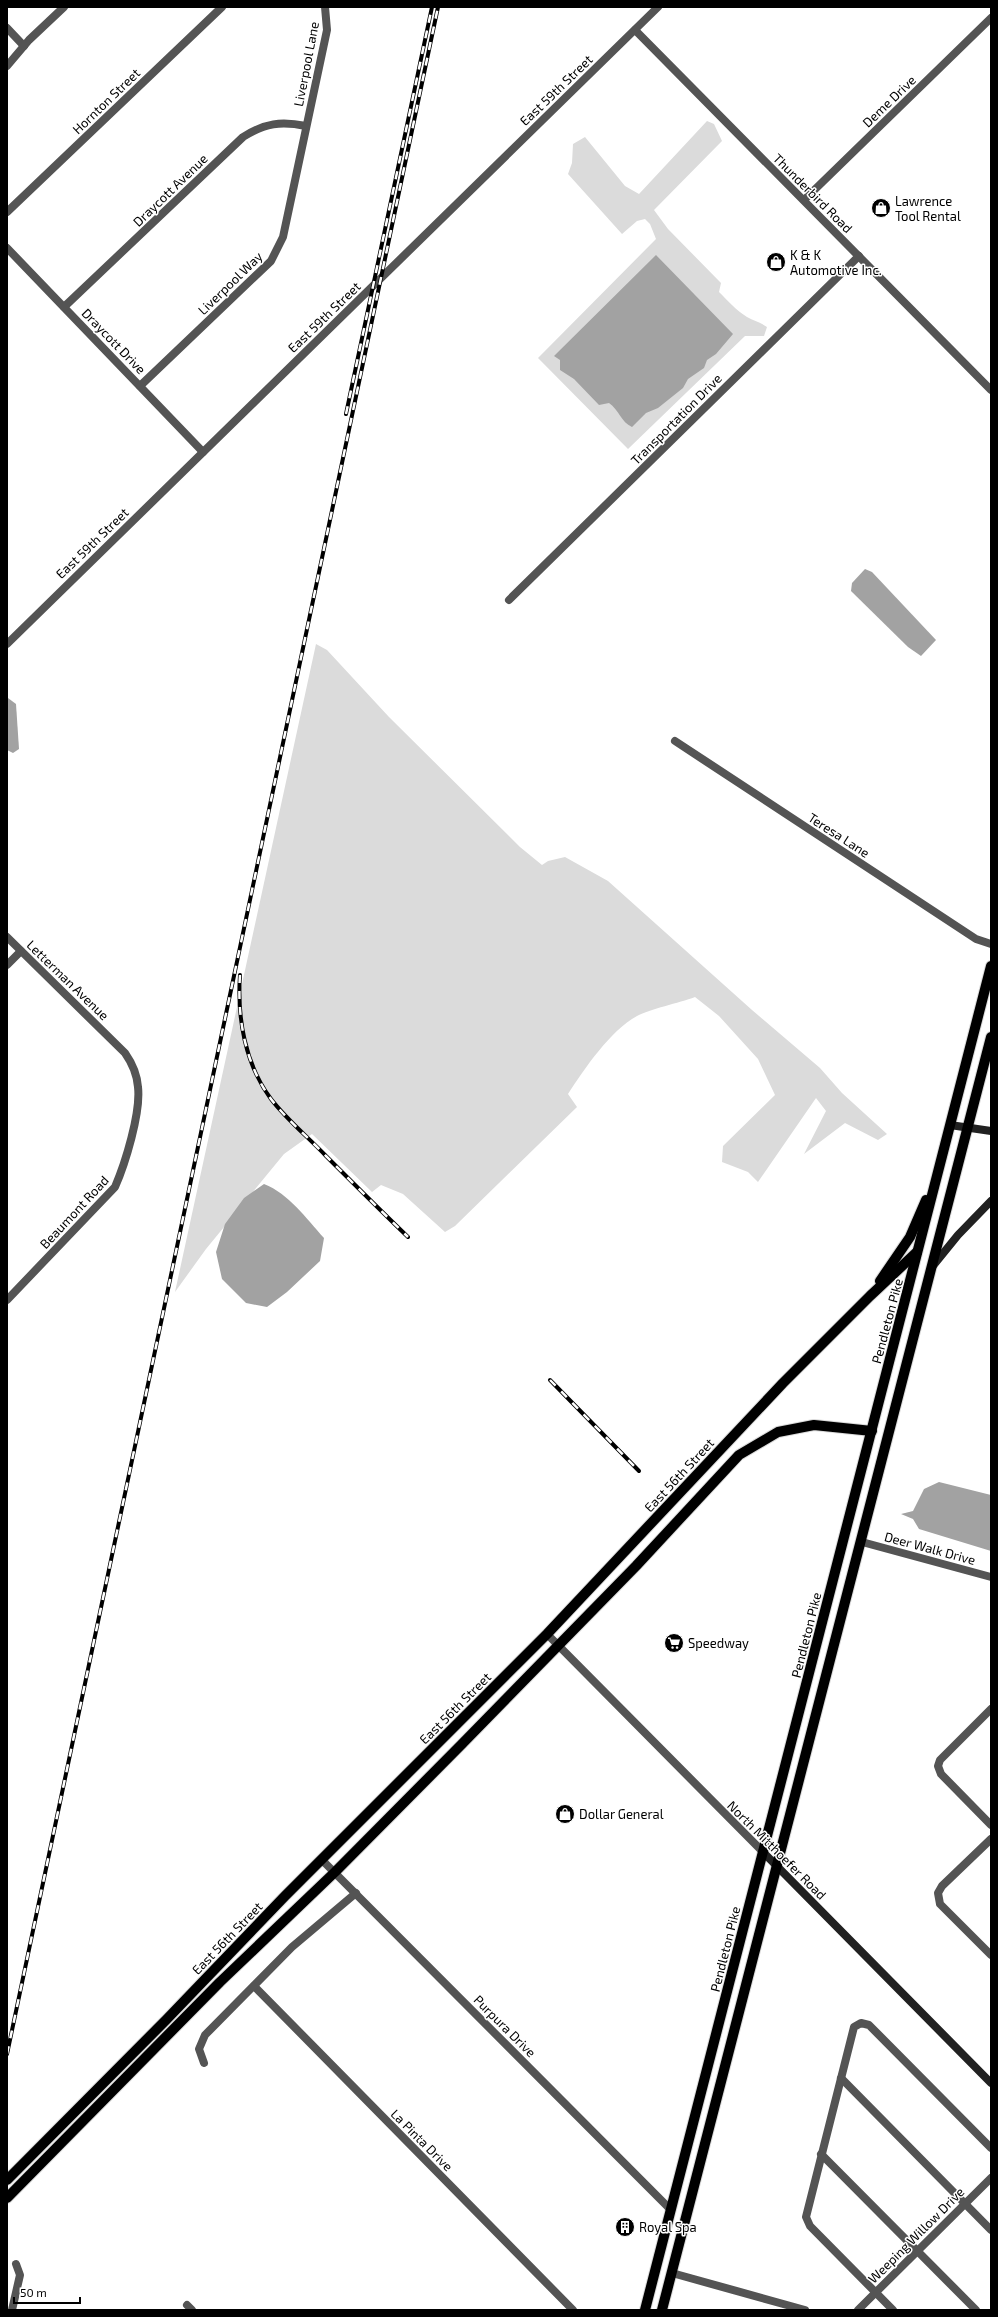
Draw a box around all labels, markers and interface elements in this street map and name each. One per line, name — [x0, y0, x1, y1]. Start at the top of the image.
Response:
street label: Liverpool Lane — [290, 20, 322, 108]
street label: East 59th Street — [516, 51, 596, 129]
street label: Hornton Street — [69, 65, 143, 137]
street label: Deme Drive — [859, 72, 919, 130]
street label: Draycott Avenue — [129, 150, 211, 230]
street label: Thunderbird Road — [770, 150, 856, 236]
place label: Lawrence Tool Rental — [895, 193, 961, 224]
shop icon: Lawrence Tool Rental — [870, 197, 892, 219]
place label: K & K Automotive Inc. — [790, 247, 882, 278]
street label: Liverpool Way — [194, 248, 266, 318]
shop icon: K & K Automotive Inc. — [765, 251, 787, 273]
street label: East 59th Street — [284, 278, 364, 356]
street label: Draycott Drive — [79, 305, 149, 377]
street label: Transportation Drive — [627, 370, 725, 468]
street label: East 59th Street — [52, 504, 132, 582]
street label: Teresa Lane — [805, 809, 873, 861]
street label: Letterman Avenue — [24, 937, 112, 1023]
street label: Beaumont Road — [36, 1172, 112, 1252]
street label: Pendleton Pike — [868, 1277, 906, 1365]
street label: East 56th Street — [641, 1435, 717, 1515]
street label: Deer Walk Drive — [883, 1528, 977, 1568]
street label: Pendleton Pike — [788, 1591, 824, 1679]
supermarket icon: Speedway — [663, 1632, 685, 1654]
place label: Speedway — [688, 1635, 749, 1651]
street label: East 56th Street — [416, 1669, 494, 1747]
street label: North Mitthoefer Road — [724, 1797, 830, 1903]
shop icon: Dollar General — [554, 1803, 576, 1825]
place label: Dollar General — [579, 1806, 664, 1822]
street label: East 56th Street — [188, 1898, 266, 1978]
street label: Pendleton Pike — [707, 1905, 743, 1993]
street label: Purpura Drive — [471, 1992, 539, 2060]
street label: La Pinta Drive — [388, 2106, 456, 2174]
street label: Weeping Willow Drive — [865, 2184, 967, 2286]
building icon: Royal Spa — [614, 2216, 636, 2238]
place label: Royal Spa — [639, 2219, 697, 2235]
scale bar — [14, 2279, 80, 2305]
text: 50 m — [20, 2285, 47, 2299]

